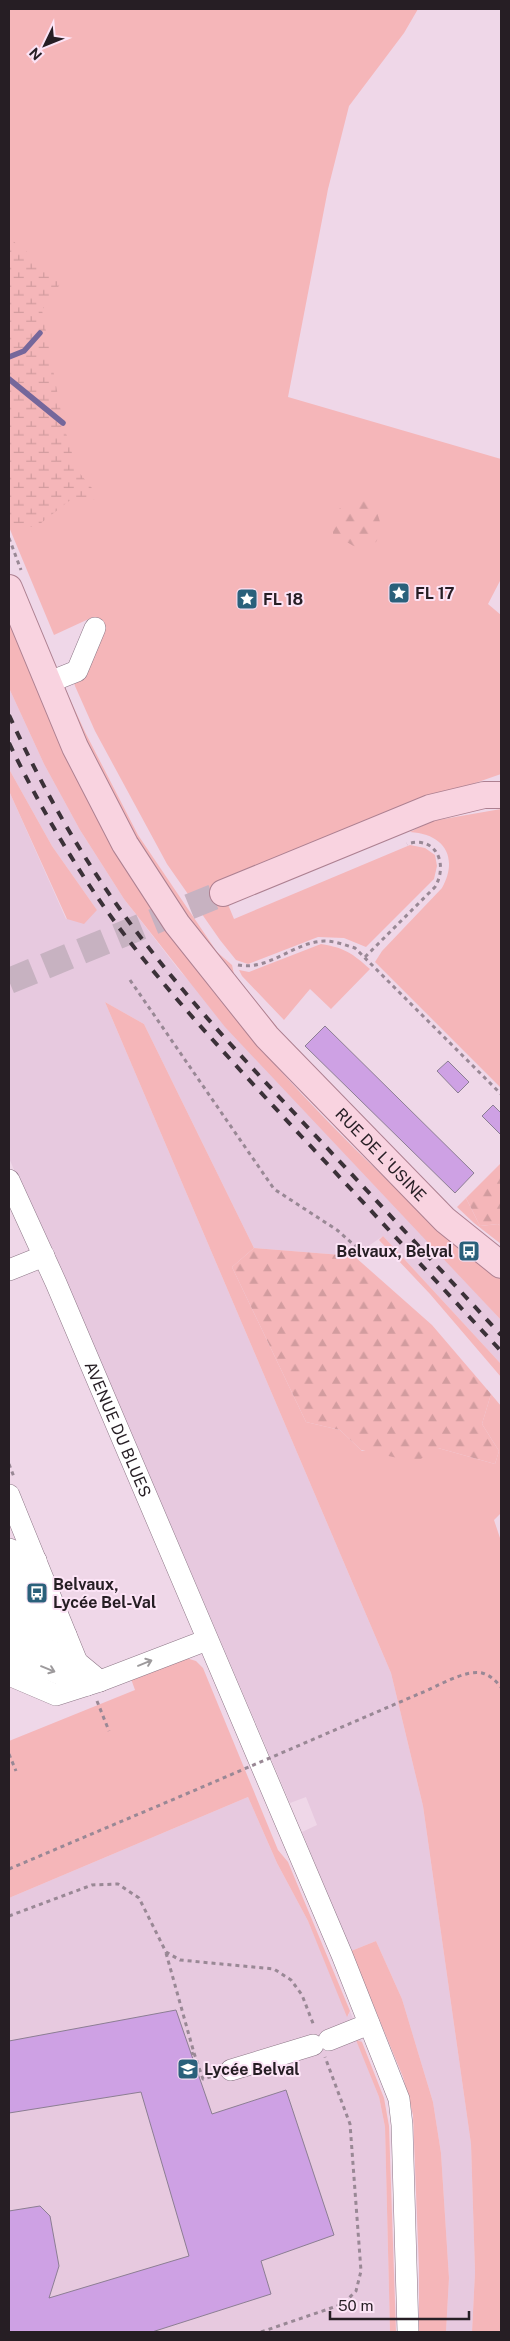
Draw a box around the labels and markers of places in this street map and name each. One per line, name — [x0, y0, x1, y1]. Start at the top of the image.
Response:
place icon: FL 17 — [387, 581, 411, 605]
place label: FL 17 — [415, 584, 455, 603]
place icon: FL 18 — [235, 587, 259, 611]
place label: FL 18 — [263, 590, 304, 609]
bus stop icon: Belvaux, Belval — [457, 1239, 481, 1263]
place label: Belvaux, Belval — [336, 1242, 453, 1261]
place label: Belvaux, Lycée Bel-Val — [53, 1575, 156, 1612]
bus stop icon: Belvaux, Lycée Bel-Val — [25, 1581, 49, 1605]
school or university icon: Lycée Belval — [176, 2057, 200, 2081]
place label: Lycée Belval — [204, 2060, 299, 2079]

